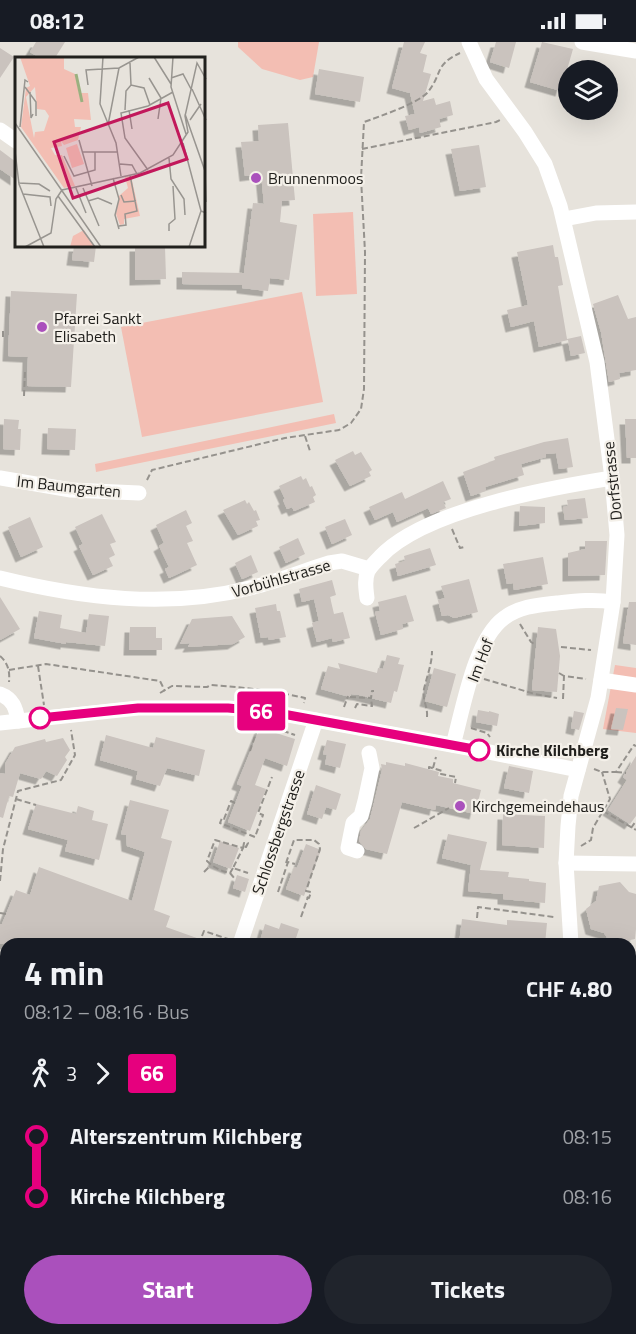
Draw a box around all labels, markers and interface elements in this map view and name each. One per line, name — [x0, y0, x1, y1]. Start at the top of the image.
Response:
text: 08:12 — [30, 4, 85, 38]
inset map — [15, 57, 206, 248]
map controls — [558, 60, 618, 120]
button: layers — [558, 60, 618, 120]
place label: Brunnenmoos — [268, 166, 363, 190]
marker: Brunnenmoos — [249, 171, 263, 185]
place label: Pfarrei Sankt Elisabeth — [54, 306, 142, 348]
marker: Pfarrei Sankt Elisabeth — [35, 320, 49, 334]
street label: Dorfstrasse — [596, 440, 628, 522]
street label: Im Baumgarten — [16, 469, 122, 503]
street label: Vorbühlstrasse — [229, 552, 333, 604]
street label: Im Hof — [461, 634, 500, 685]
line badge: 66 — [234, 692, 288, 730]
text: 66 — [249, 695, 273, 727]
unlabelled marker — [29, 707, 51, 729]
place label: Kirche Kilchberg — [496, 738, 609, 762]
marker: Kirche Kilchberg — [468, 739, 490, 761]
street label: Schlossbergstrasse — [245, 766, 311, 898]
place label: Kirchgemeindehaus — [472, 794, 605, 818]
marker: Kirchgemeindehaus — [453, 799, 467, 813]
text: 4 min — [24, 948, 104, 998]
text: CHF 4.80 — [526, 972, 612, 1006]
text: 08:12 – 08:16 · Bus — [24, 996, 189, 1027]
icon: walk — [24, 1057, 57, 1090]
icon: forward — [86, 1057, 119, 1090]
text: 66 — [140, 1057, 164, 1089]
text: 3 — [66, 1058, 77, 1089]
text: Alterszentrum Kilchberg — [70, 1119, 302, 1153]
text: 08:15 — [563, 1121, 612, 1152]
text: Kirche Kilchberg — [70, 1179, 225, 1213]
text: 08:16 — [563, 1181, 612, 1212]
button: Start — [24, 1255, 312, 1324]
button: Tickets — [324, 1255, 612, 1324]

